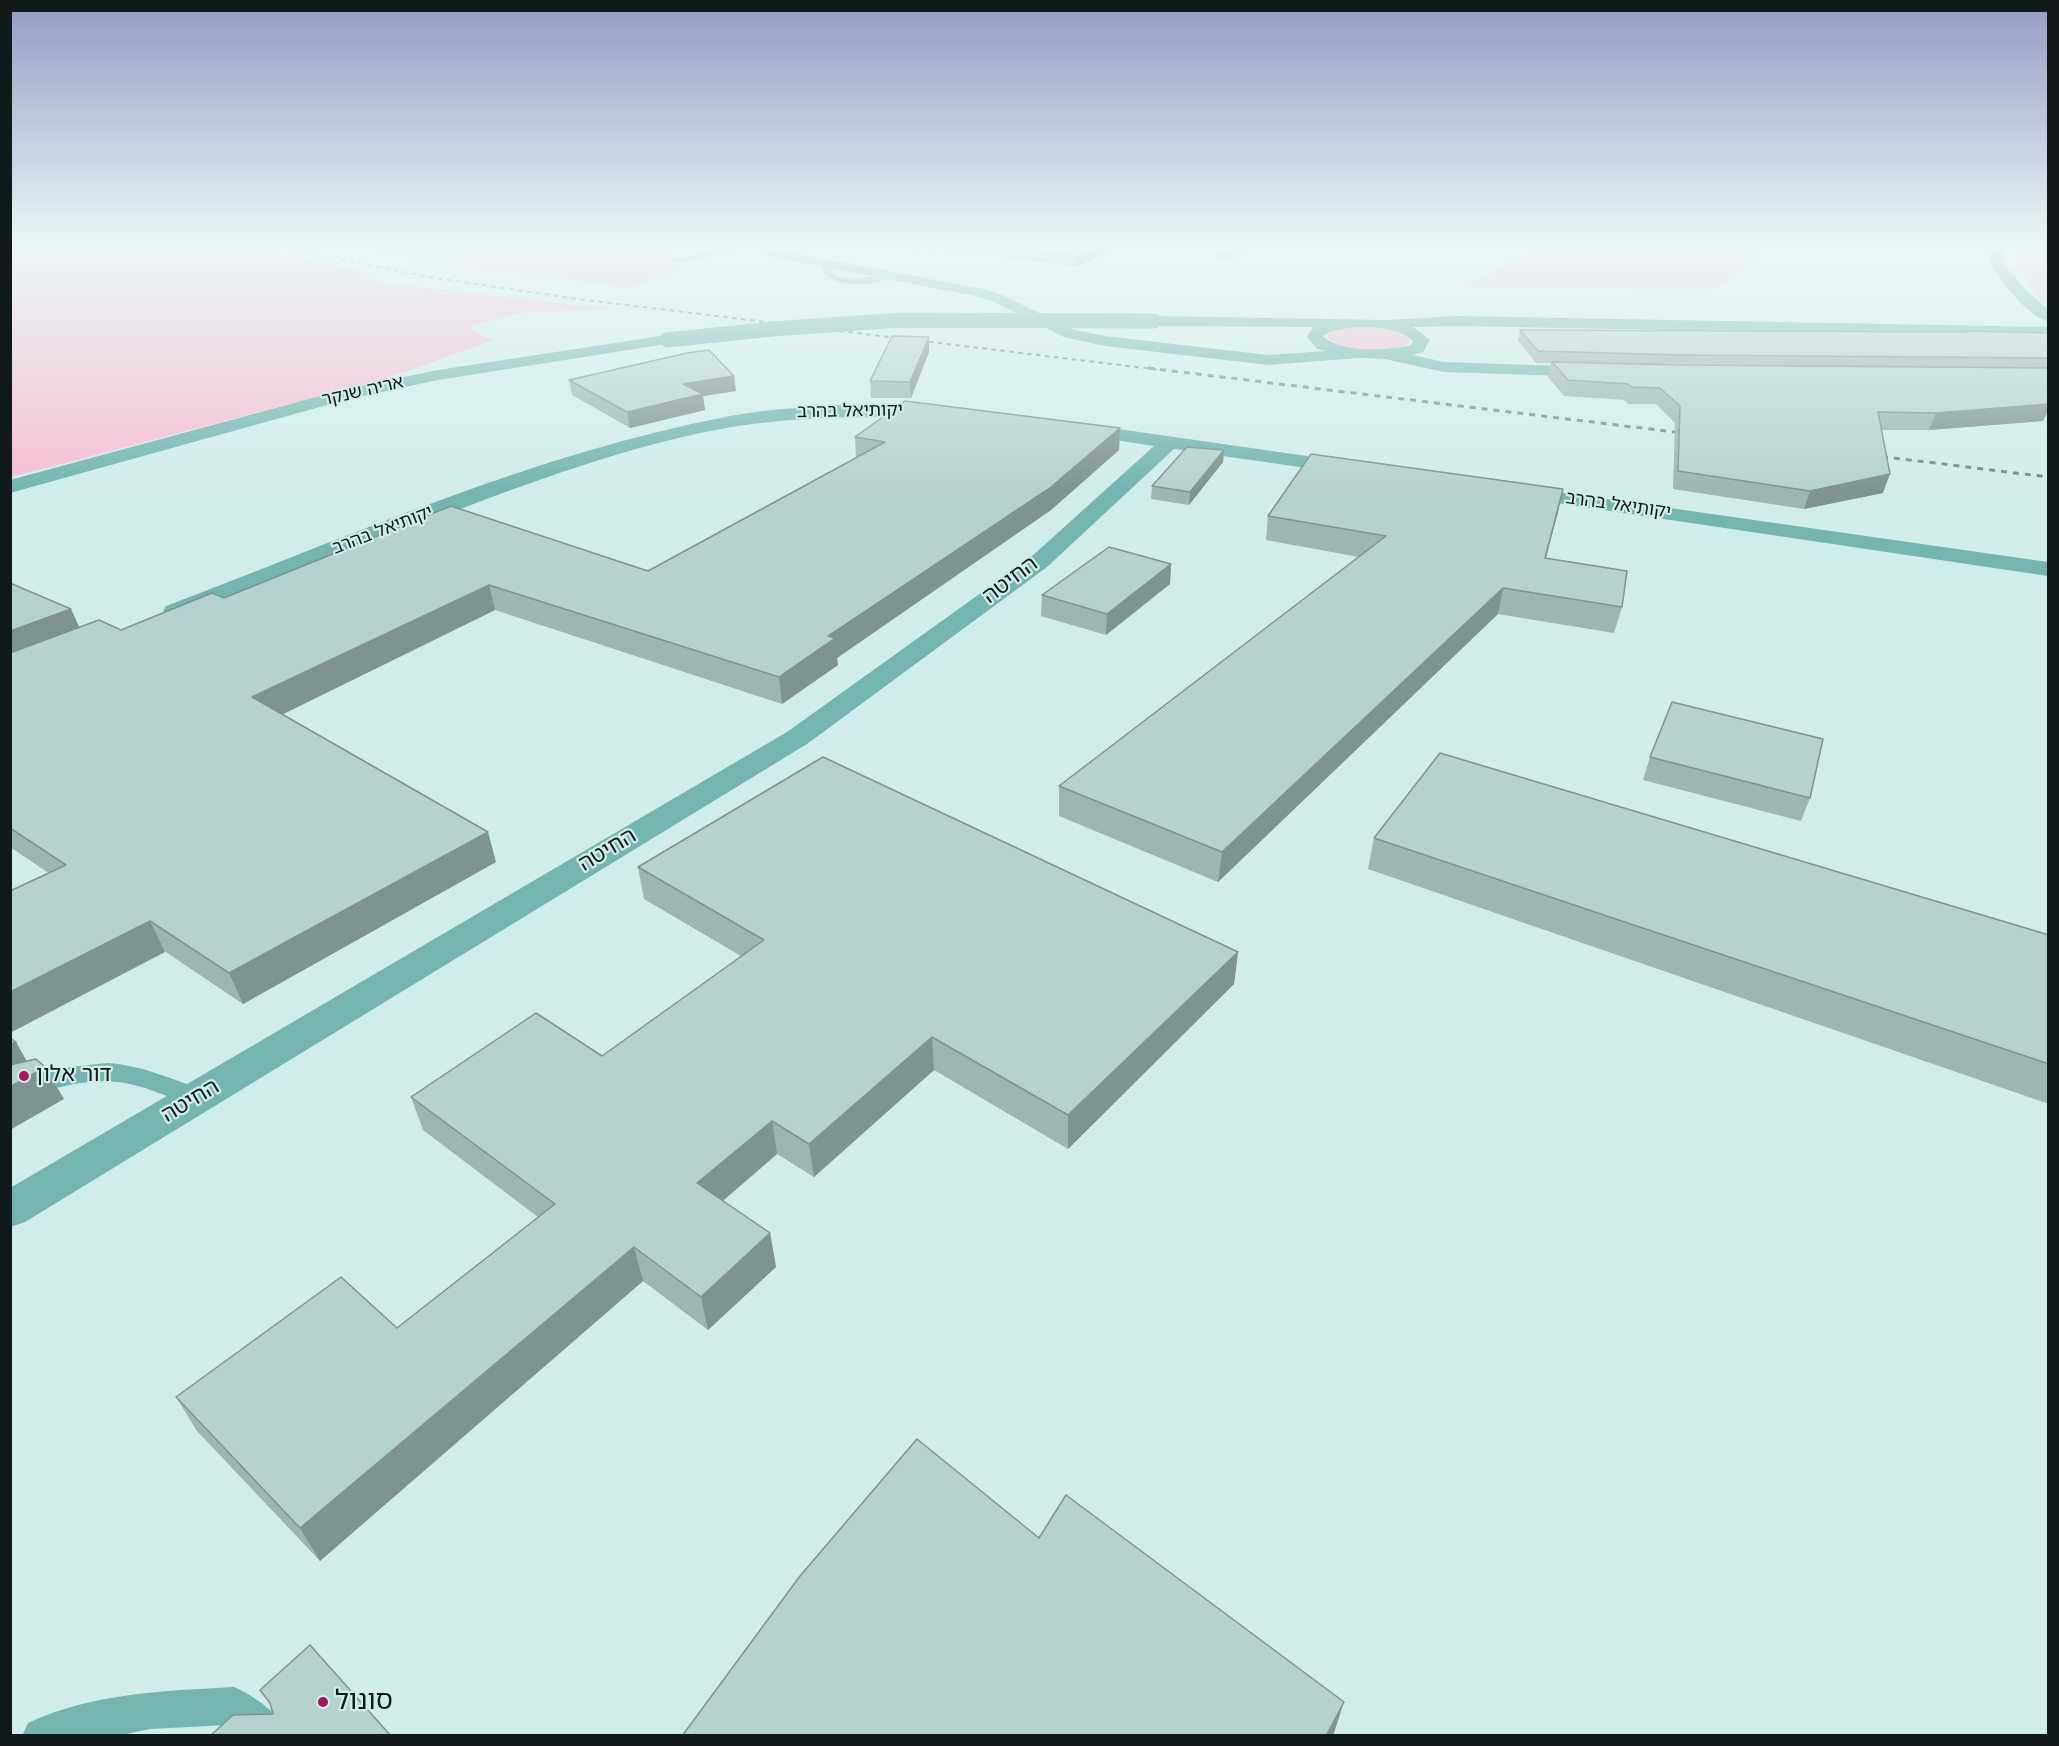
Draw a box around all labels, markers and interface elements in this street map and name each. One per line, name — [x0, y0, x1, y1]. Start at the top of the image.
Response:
street label: אריה שנקר — [320, 372, 406, 412]
street label: יקותיאל בהרב — [797, 400, 903, 424]
street label: יקותיאל בהרב — [1564, 488, 1672, 524]
street label: יקותיאל בהרב — [330, 502, 436, 560]
street label: החיטה — [978, 552, 1044, 610]
street label: החיטה — [574, 824, 642, 878]
place label: דור אלון — [36, 1063, 112, 1089]
marker: דור אלון — [17, 1069, 31, 1083]
street label: החיטה — [157, 1075, 225, 1129]
place label: סונול — [335, 1686, 393, 1718]
marker: סונול — [316, 1695, 330, 1709]

